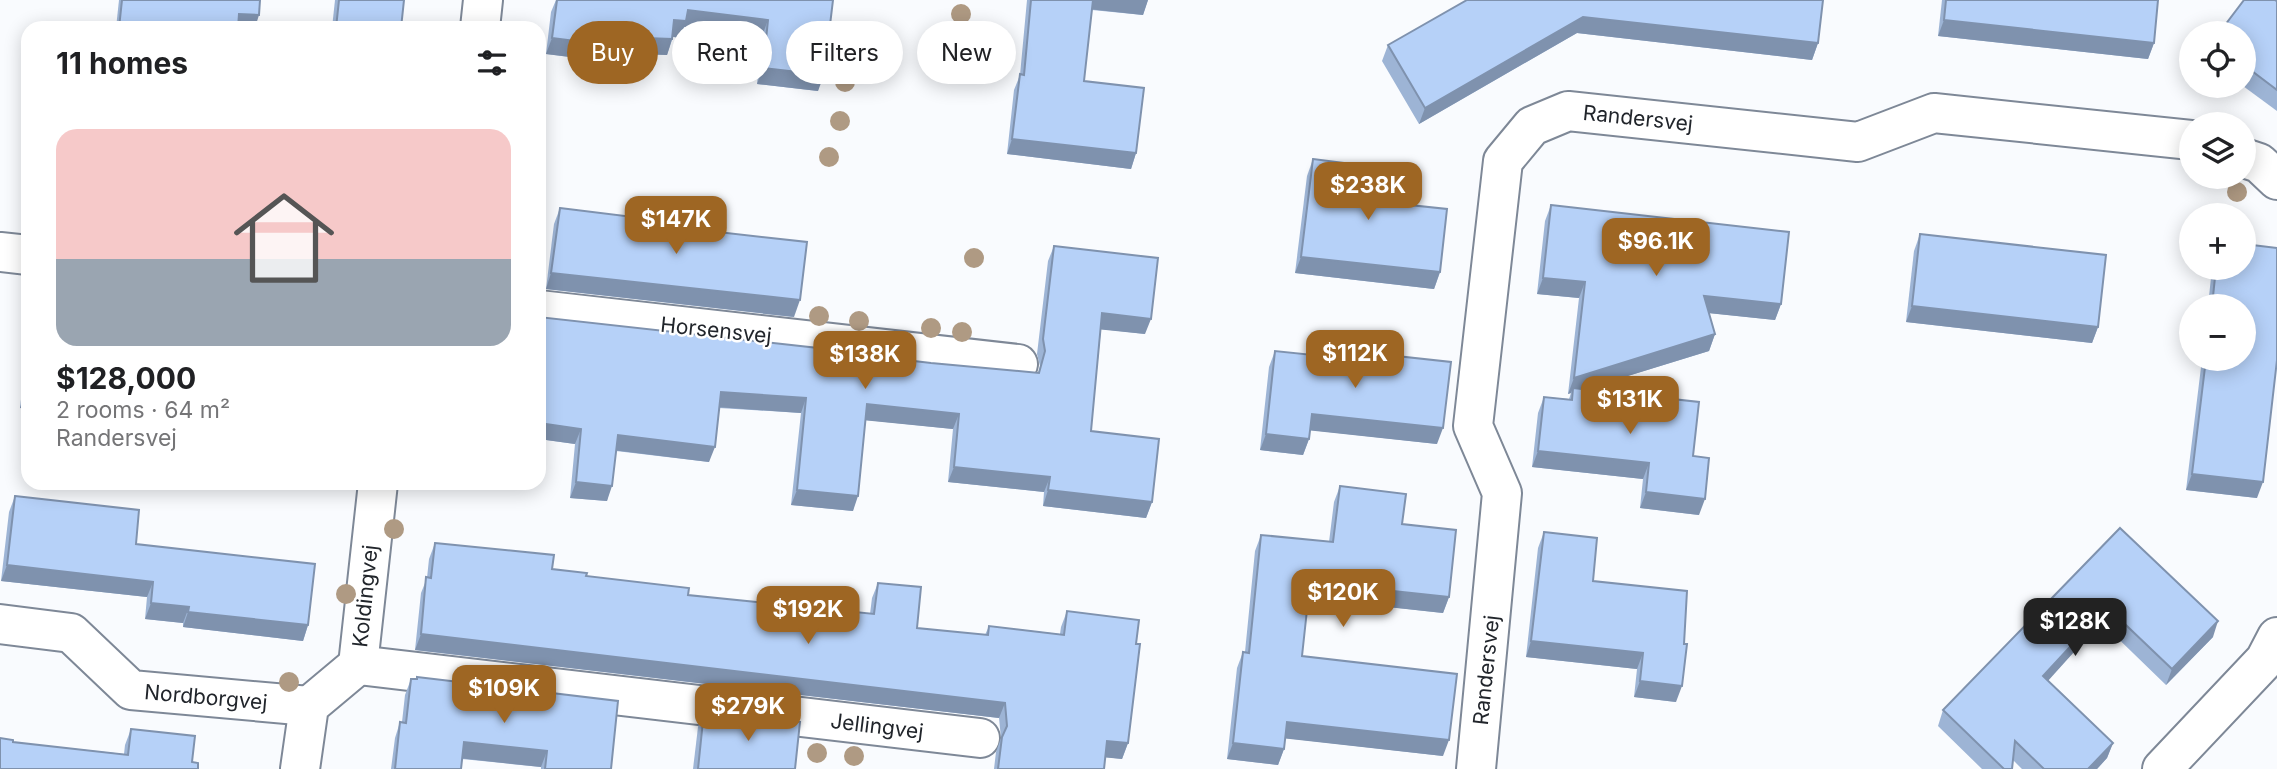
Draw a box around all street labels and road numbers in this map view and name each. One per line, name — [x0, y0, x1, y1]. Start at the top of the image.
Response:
street label: Randersvej — [1582, 100, 1694, 136]
street label: Horsensvej — [659, 312, 773, 348]
street label: Koldingvej — [347, 544, 383, 648]
street label: Randersvej — [1468, 614, 1504, 726]
street label: Nordborgvej — [143, 679, 269, 715]
street label: Jellingvej — [829, 708, 925, 744]

